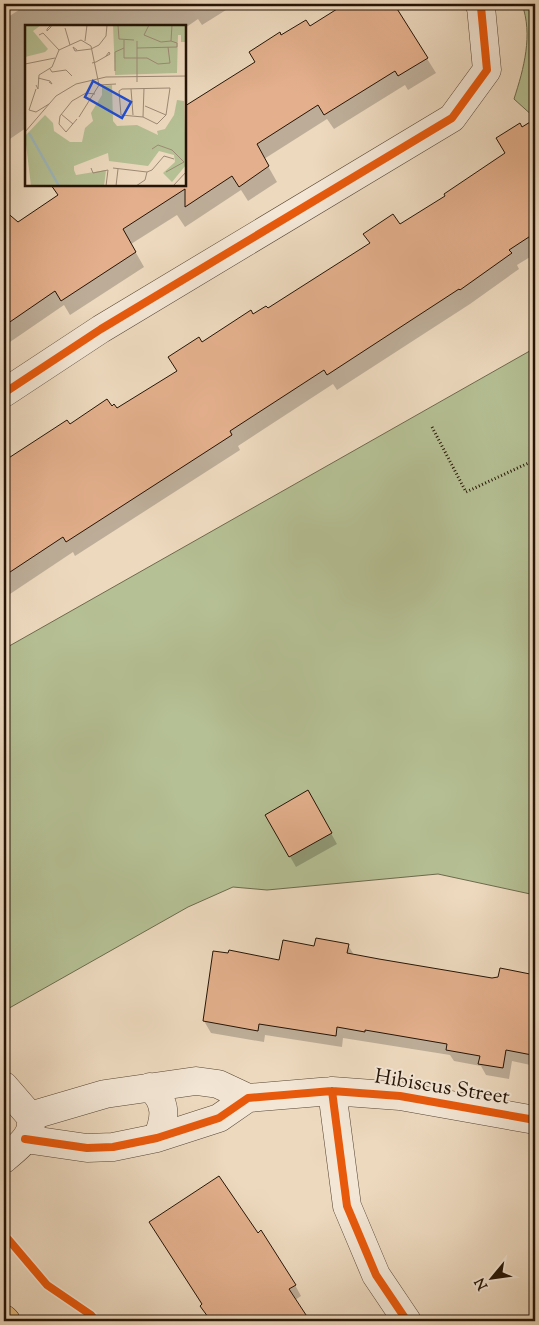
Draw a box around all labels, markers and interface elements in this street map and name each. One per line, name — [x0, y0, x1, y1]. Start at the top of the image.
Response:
inset map — [25, 25, 186, 186]
street label: Hibiscus Street — [372, 1062, 512, 1114]
north arrow — [466, 1252, 516, 1302]
text: N — [471, 1274, 494, 1293]

